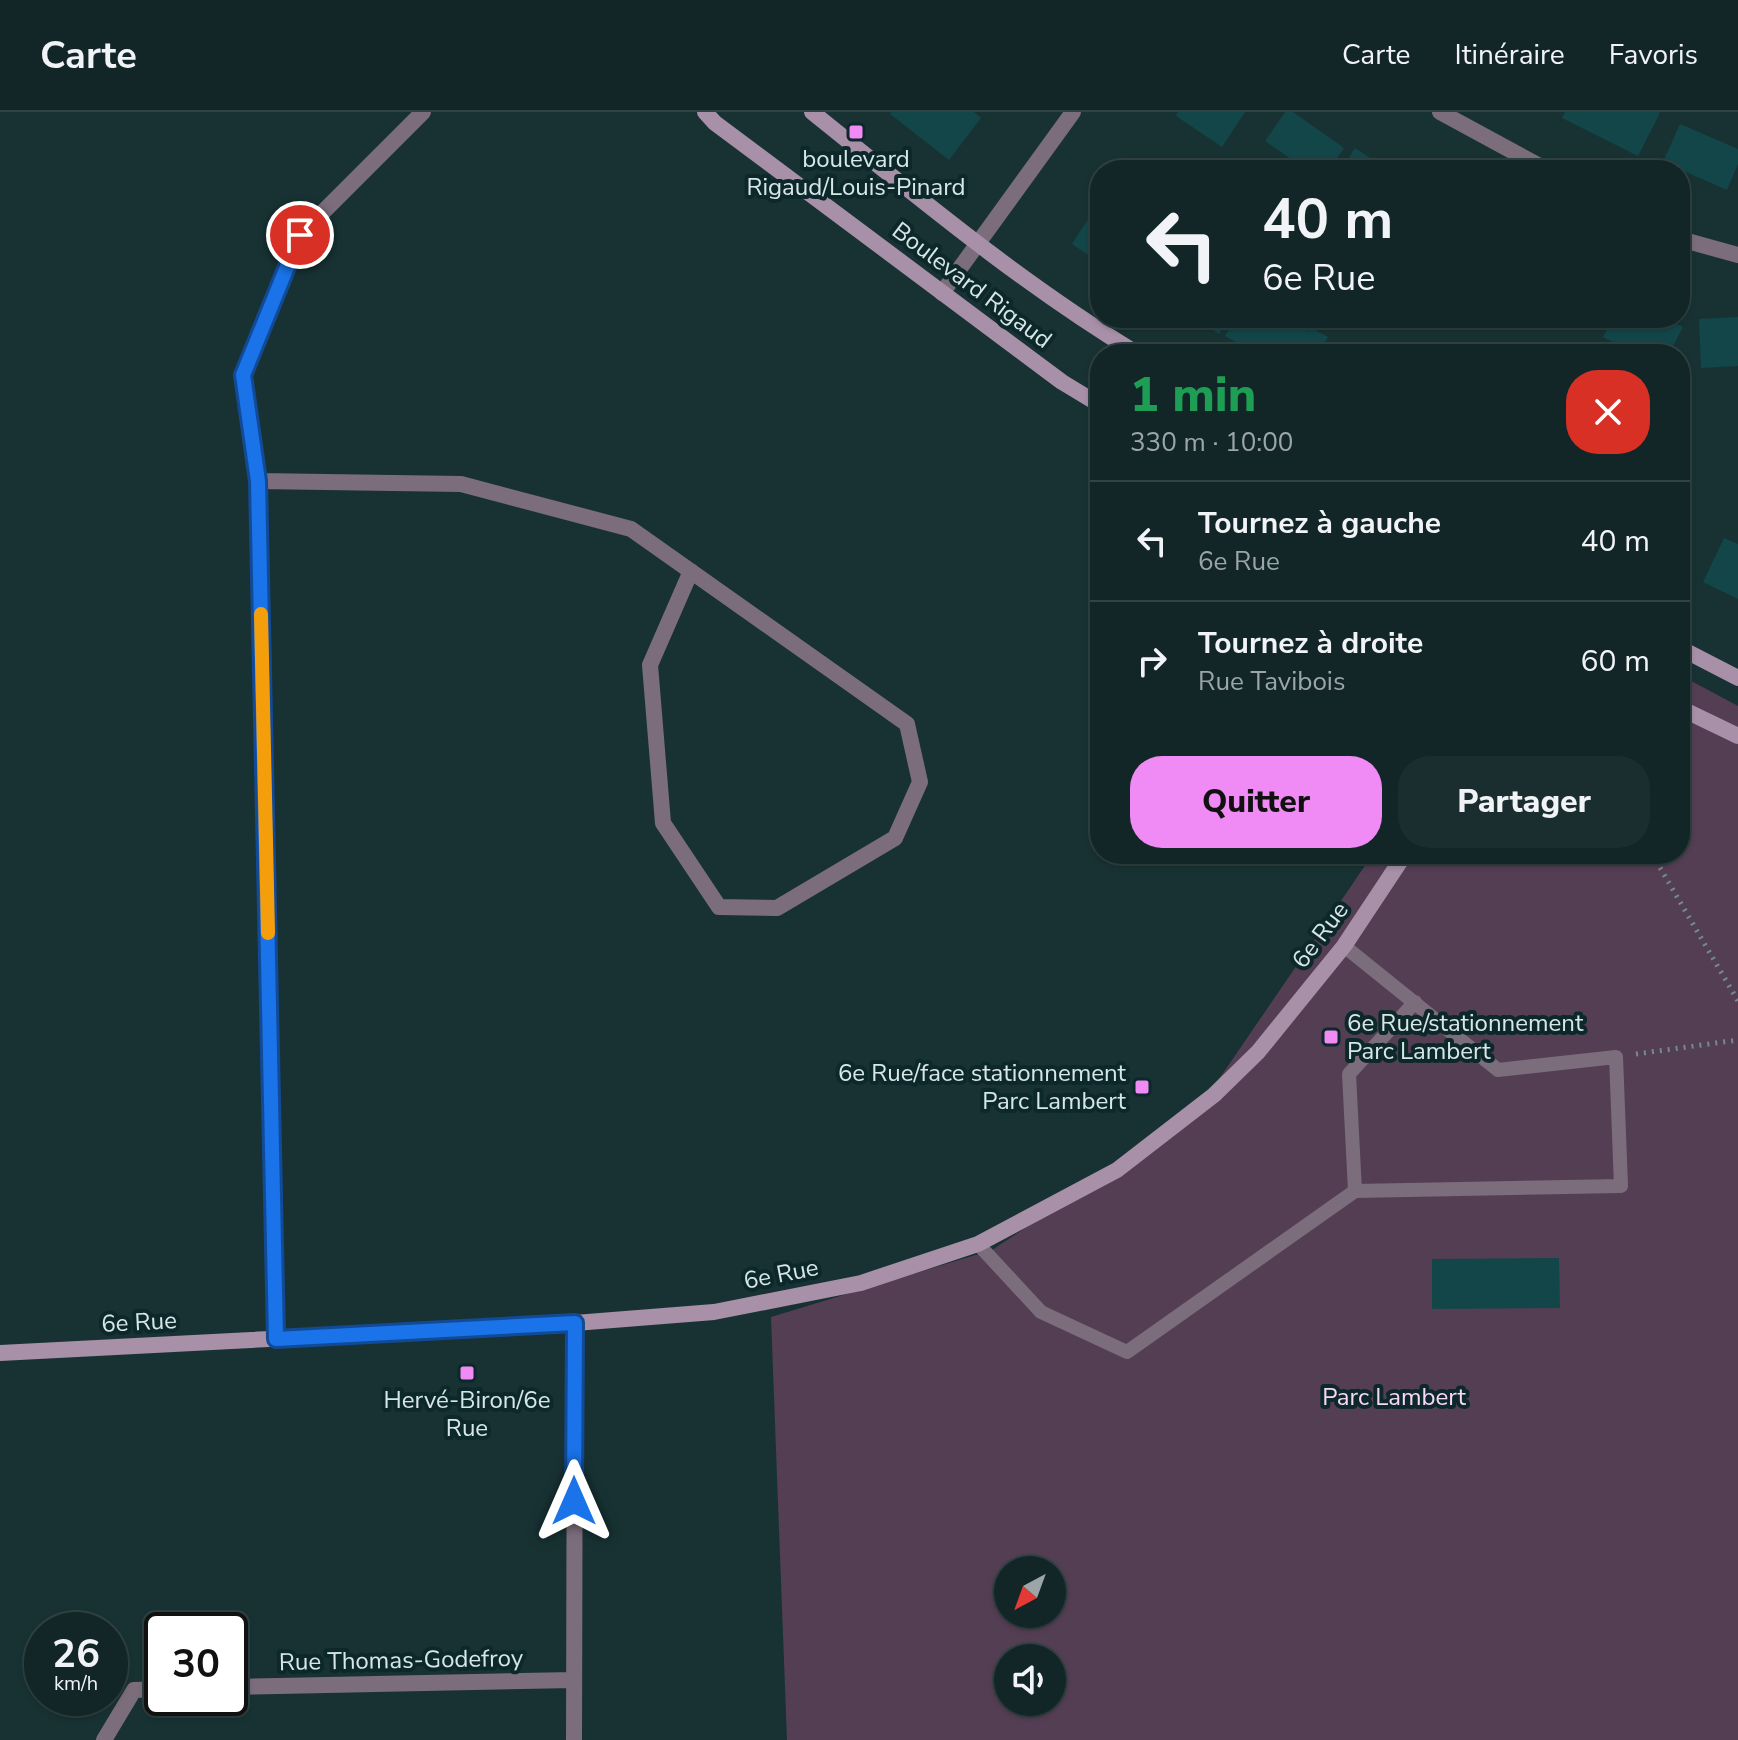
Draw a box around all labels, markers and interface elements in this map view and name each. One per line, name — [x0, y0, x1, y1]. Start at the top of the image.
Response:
text: Carte — [40, 30, 137, 81]
text: Carte — [1342, 36, 1411, 74]
text: Itinéraire — [1455, 36, 1565, 74]
text: Favoris — [1609, 36, 1698, 74]
marker: boulevard Rigaud/Louis-Pinard — [847, 123, 865, 141]
place label: boulevard Rigaud/Louis-Pinard — [746, 143, 966, 203]
text: 40 m — [1262, 181, 1393, 258]
icon: left — [1130, 192, 1234, 296]
pin — [266, 201, 334, 269]
icon: arrive — [278, 213, 322, 257]
street label: Boulevard Rigaud — [886, 214, 1058, 356]
text: 6e Rue — [1262, 254, 1375, 303]
text: 1 min — [1130, 362, 1256, 428]
button: close — [1566, 370, 1650, 454]
text: 330 m · 10:00 — [1130, 425, 1293, 460]
text: Tournez à gauche — [1198, 503, 1441, 544]
icon: left — [1130, 519, 1174, 563]
text: 40 m — [1581, 521, 1650, 562]
text: 6e Rue — [1198, 544, 1280, 579]
text: Tournez à droite — [1198, 623, 1423, 664]
icon: right — [1130, 639, 1174, 683]
text: 60 m — [1581, 641, 1650, 682]
text: Rue Tavibois — [1198, 664, 1345, 699]
button: Quitter — [1130, 756, 1382, 848]
button: Partager — [1398, 756, 1650, 848]
street label: 6e Rue — [1284, 895, 1356, 975]
place label: 6e Rue/stationnement Parc Lambert — [1347, 1007, 1584, 1067]
marker: 6e Rue/stationnement Parc Lambert — [1322, 1028, 1340, 1046]
place label: 6e Rue/face stationnement Parc Lambert — [838, 1057, 1127, 1117]
marker: 6e Rue/face stationnement Parc Lambert — [1133, 1078, 1151, 1096]
street label: 6e Rue — [741, 1251, 821, 1297]
street label: 6e Rue — [100, 1304, 178, 1340]
marker: Hervé-Biron/6e Rue — [458, 1364, 476, 1382]
park label: Parc Lambert — [1322, 1381, 1466, 1413]
place label: Hervé-Biron/6e Rue — [384, 1384, 550, 1444]
position arrow — [532, 1459, 616, 1543]
north arrow — [994, 1556, 1066, 1628]
map controls — [994, 1556, 1066, 1716]
speed limit sign: 30 — [144, 1612, 248, 1716]
text: 26 — [52, 1627, 100, 1681]
street label: Rue Thomas-Godefroy — [279, 1642, 524, 1678]
button: sound — [994, 1644, 1066, 1716]
text: km/h — [54, 1670, 98, 1697]

